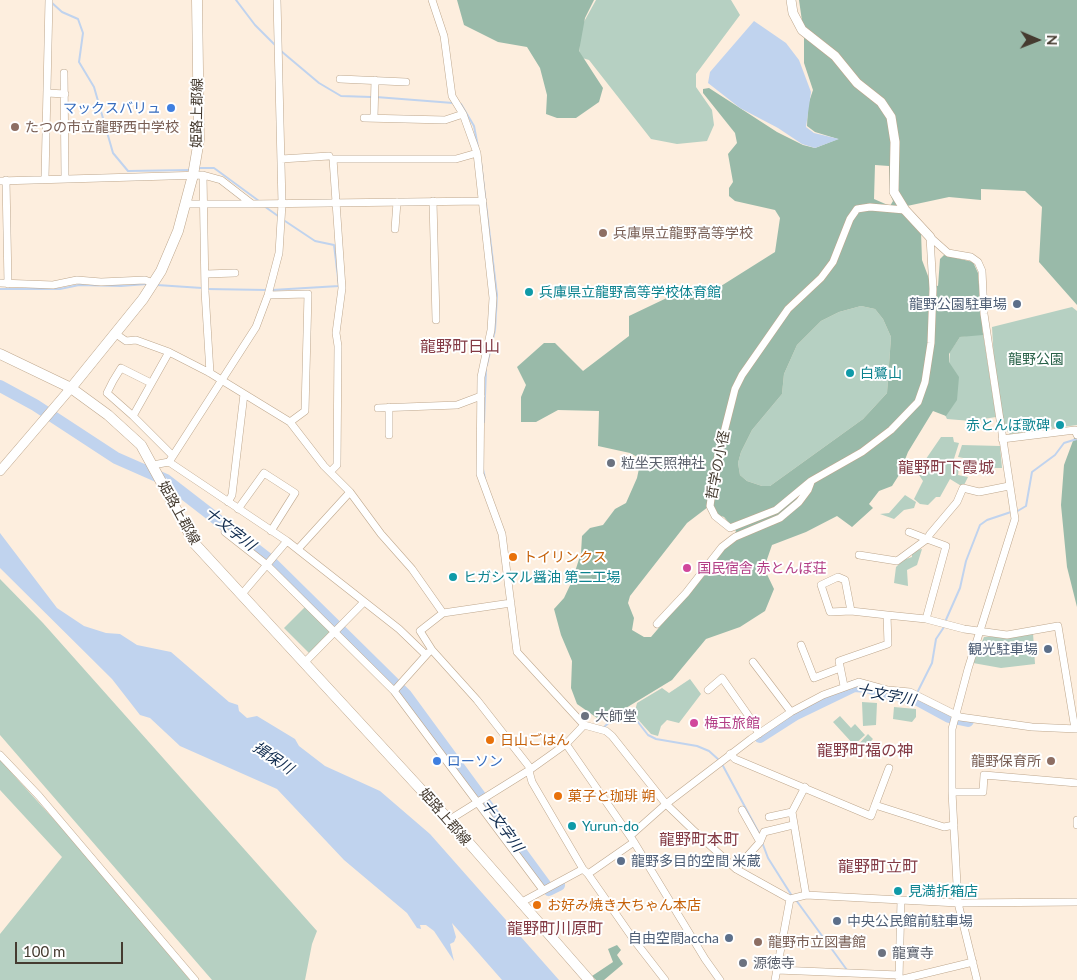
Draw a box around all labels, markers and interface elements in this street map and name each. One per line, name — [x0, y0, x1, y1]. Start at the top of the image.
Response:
north arrow — [1012, 15, 1062, 65]
text: N — [1044, 35, 1061, 46]
street label: 姫路上郡線 — [188, 78, 206, 148]
place label: マックスバリュ — [63, 100, 161, 116]
marker: マックスバリュ — [165, 102, 177, 114]
place label: たつの市立龍野西中学校 — [25, 119, 179, 135]
marker: たつの市立龍野西中学校 — [9, 121, 21, 133]
place label: 兵庫県立龍野高等学校 — [613, 225, 753, 241]
marker: 兵庫県立龍野高等学校 — [597, 227, 609, 239]
place label: 兵庫県立龍野高等学校体育館 — [539, 284, 721, 300]
marker: 兵庫県立龍野高等学校体育館 — [523, 286, 535, 298]
place label: 龍野公園駐車場 — [909, 296, 1007, 312]
marker: 龍野公園駐車場 — [1011, 298, 1023, 310]
district label: 龍野町日山 — [420, 337, 500, 357]
park label: 龍野公園 — [1008, 351, 1064, 367]
place label: 白鷺山 — [860, 365, 902, 381]
marker: 白鷺山 — [844, 367, 856, 379]
place label: 赤とんぼ歌碑 — [966, 417, 1050, 433]
marker: 赤とんぼ歌碑 — [1054, 419, 1066, 431]
street label: 哲学の小径 — [703, 429, 733, 501]
place label: 粒坐天照神社 — [621, 455, 705, 471]
marker: 粒坐天照神社 — [605, 457, 617, 469]
district label: 龍野町下霞城 — [898, 458, 994, 478]
street label: 姫路上郡線 — [155, 478, 203, 548]
water label: 十文字川 — [201, 503, 259, 555]
place label: トイリンクス — [523, 549, 607, 565]
marker: トイリンクス — [507, 551, 519, 563]
place label: 国民宿舎 赤とんぼ荘 — [697, 560, 827, 576]
marker: 国民宿舎 赤とんぼ荘 — [681, 562, 693, 574]
place label: ヒガシマル醤油 第二工場 — [463, 569, 621, 585]
marker: ヒガシマル醤油 第二工場 — [447, 571, 459, 583]
place label: 観光駐車場 — [968, 641, 1038, 657]
marker: 観光駐車場 — [1042, 643, 1054, 655]
water label: 十文字川 — [855, 680, 917, 710]
place label: 大師堂 — [595, 708, 637, 724]
marker: 大師堂 — [579, 710, 591, 722]
place label: 梅玉旅館 — [704, 715, 760, 731]
marker: 梅玉旅館 — [688, 717, 700, 729]
place label: 日山ごはん — [500, 732, 570, 748]
marker: 日山ごはん — [484, 734, 496, 746]
water label: 揖保川 — [249, 738, 297, 778]
district label: 龍野町福の神 — [817, 741, 913, 761]
place label: ローソン — [447, 753, 503, 769]
place label: 龍野保育所 — [971, 753, 1041, 769]
marker: ローソン — [431, 755, 443, 767]
marker: 龍野保育所 — [1045, 755, 1057, 767]
street label: 姫路上郡線 — [416, 785, 474, 849]
place label: 菓子と珈琲 朔 — [568, 788, 656, 804]
marker: 菓子と珈琲 朔 — [552, 790, 564, 802]
water label: 十文字川 — [477, 796, 527, 856]
place label: Yurun-do — [582, 818, 639, 834]
marker: Yurun-do — [566, 820, 578, 832]
district label: 龍野町本町 — [659, 830, 739, 850]
place label: 龍野多目的空間 米蔵 — [631, 853, 761, 869]
marker: 龍野多目的空間 米蔵 — [615, 855, 627, 867]
district label: 龍野町立町 — [838, 857, 918, 877]
place label: 見満折箱店 — [908, 883, 978, 899]
marker: 見満折箱店 — [892, 885, 904, 897]
place label: お好み焼き大ちゃん本店 — [547, 897, 701, 913]
marker: お好み焼き大ちゃん本店 — [531, 899, 543, 911]
place label: 中央公民館前駐車場 — [847, 913, 973, 929]
marker: 中央公民館前駐車場 — [831, 915, 843, 927]
district label: 龍野町川原町 — [507, 919, 603, 939]
place label: 自由空間accha — [628, 930, 719, 946]
scale bar — [18, 932, 125, 964]
marker: 自由空間accha — [723, 932, 735, 944]
place label: 龍野市立図書館 — [768, 934, 866, 950]
marker: 龍野市立図書館 — [752, 936, 764, 948]
text: 100 m — [23, 942, 65, 960]
place label: 龍寶寺 — [892, 945, 934, 961]
marker: 龍寶寺 — [876, 947, 888, 959]
place label: 源徳寺 — [753, 955, 795, 971]
marker: 源徳寺 — [737, 957, 749, 969]

